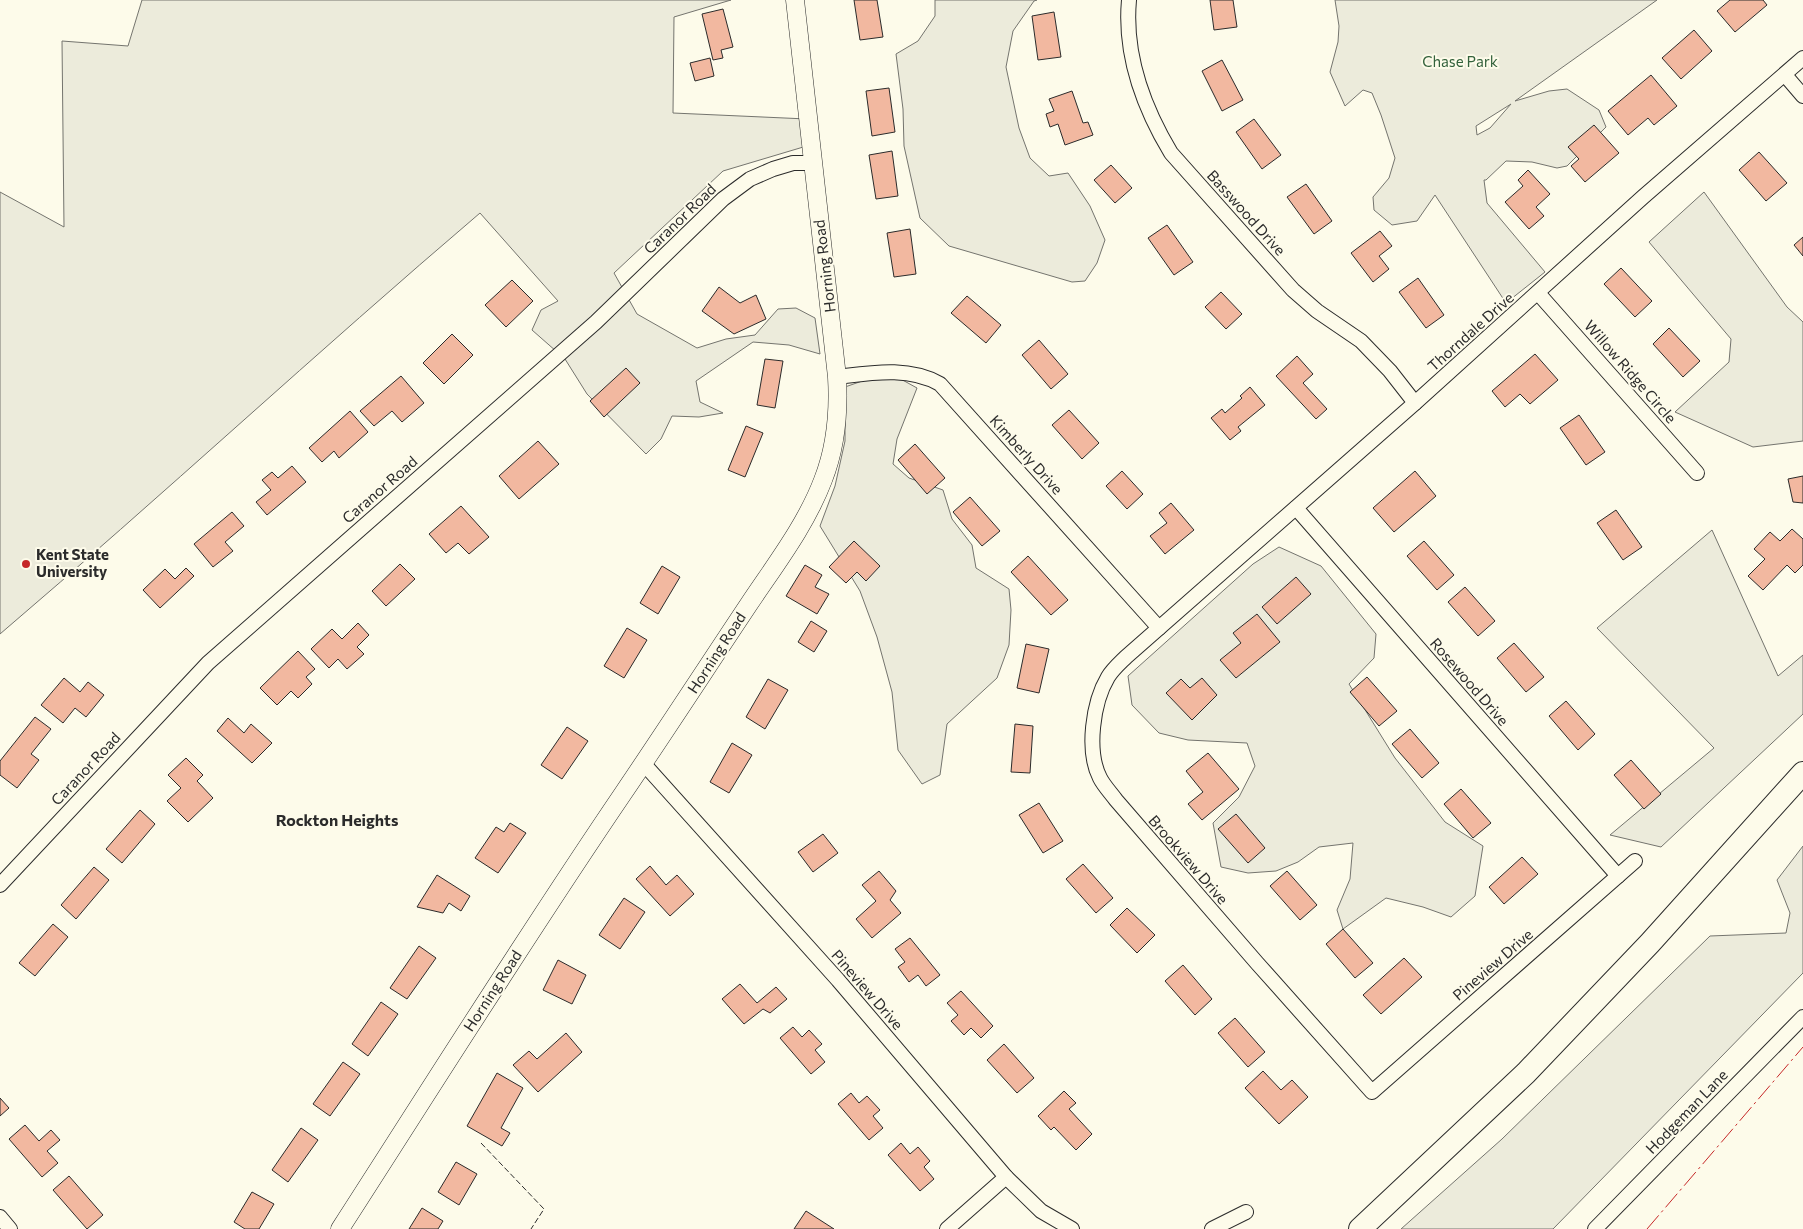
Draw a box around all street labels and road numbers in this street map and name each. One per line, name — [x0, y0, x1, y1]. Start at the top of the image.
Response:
street label: Basswood Drive — [1204, 166, 1290, 259]
street label: Caranor Road — [640, 179, 719, 257]
street label: Horning Road — [809, 219, 839, 314]
street label: Thorndale Drive — [1424, 288, 1517, 374]
street label: Willow Ridge Circle — [1581, 316, 1680, 427]
street label: Kimberly Drive — [986, 411, 1067, 498]
street label: Caranor Road — [338, 452, 420, 527]
street label: Horning Road — [683, 608, 749, 696]
street label: Rosewood Drive — [1427, 634, 1513, 729]
street label: Caranor Road — [47, 728, 124, 809]
street label: Brookview Drive — [1145, 811, 1232, 908]
street label: Pineview Drive — [1449, 925, 1536, 1004]
street label: Horning Road — [459, 946, 525, 1034]
street label: Pineview Drive — [828, 946, 907, 1033]
street label: Hodgeman Lane — [1642, 1065, 1731, 1157]

